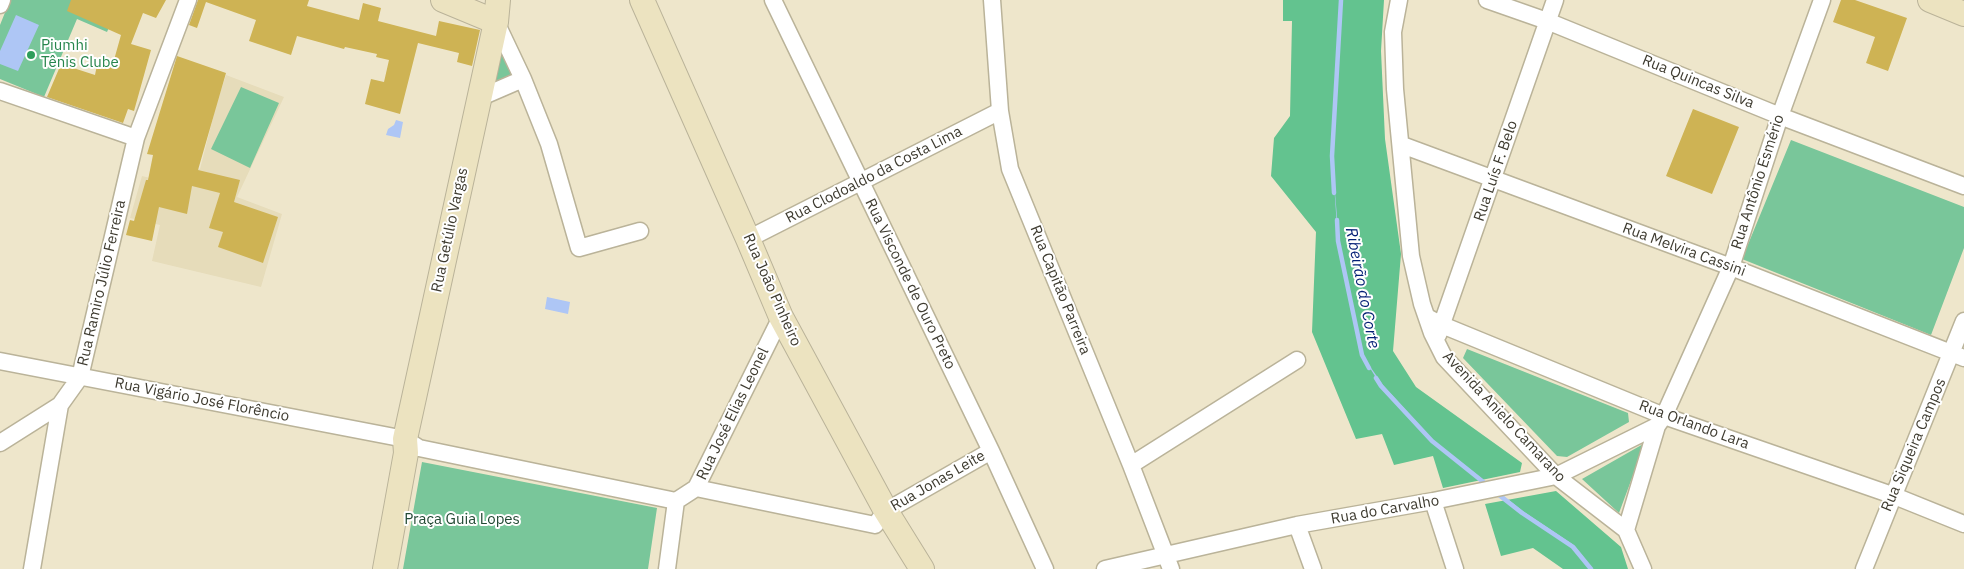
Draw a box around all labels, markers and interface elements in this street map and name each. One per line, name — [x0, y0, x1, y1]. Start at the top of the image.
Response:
place label: Piumhi Tênis Clube — [41, 37, 119, 72]
marker: Piumhi Tênis Clube — [25, 49, 37, 61]
street label: Rua Quincas Silva — [1639, 51, 1757, 113]
street label: Rua Antônio Esmério — [1728, 112, 1788, 252]
street label: Rua Luís F. Belo — [1470, 118, 1522, 224]
street label: Rua Clodoaldo da Costa Lima — [783, 123, 965, 227]
street label: Rua Getúlio Vargas — [428, 166, 472, 294]
street label: Rua Visconde de Ouro Preto — [861, 196, 959, 372]
street label: Rua Ramiro Júlio Ferreira — [74, 198, 130, 368]
street label: Rua Melvira Cassini — [1620, 219, 1748, 281]
street label: Rua Capitão Parreira — [1026, 223, 1094, 357]
water label: Ribeirão do Corte — [1341, 226, 1383, 350]
street label: Rua João Pinheiro — [739, 231, 805, 349]
street label: Rua José Elias Leonel — [693, 345, 773, 483]
street label: Avenida Anielo Camarano — [1439, 348, 1569, 486]
street label: Rua Vigário José Florêncio — [113, 374, 291, 426]
street label: Rua Siqueira Campos — [1878, 376, 1950, 514]
street label: Rua Orlando Lara — [1636, 397, 1752, 453]
street label: Rua Jonas Leite — [888, 447, 988, 515]
street label: Rua do Carvalho — [1329, 492, 1441, 528]
park label: Praça Guia Lopes — [404, 511, 520, 529]

